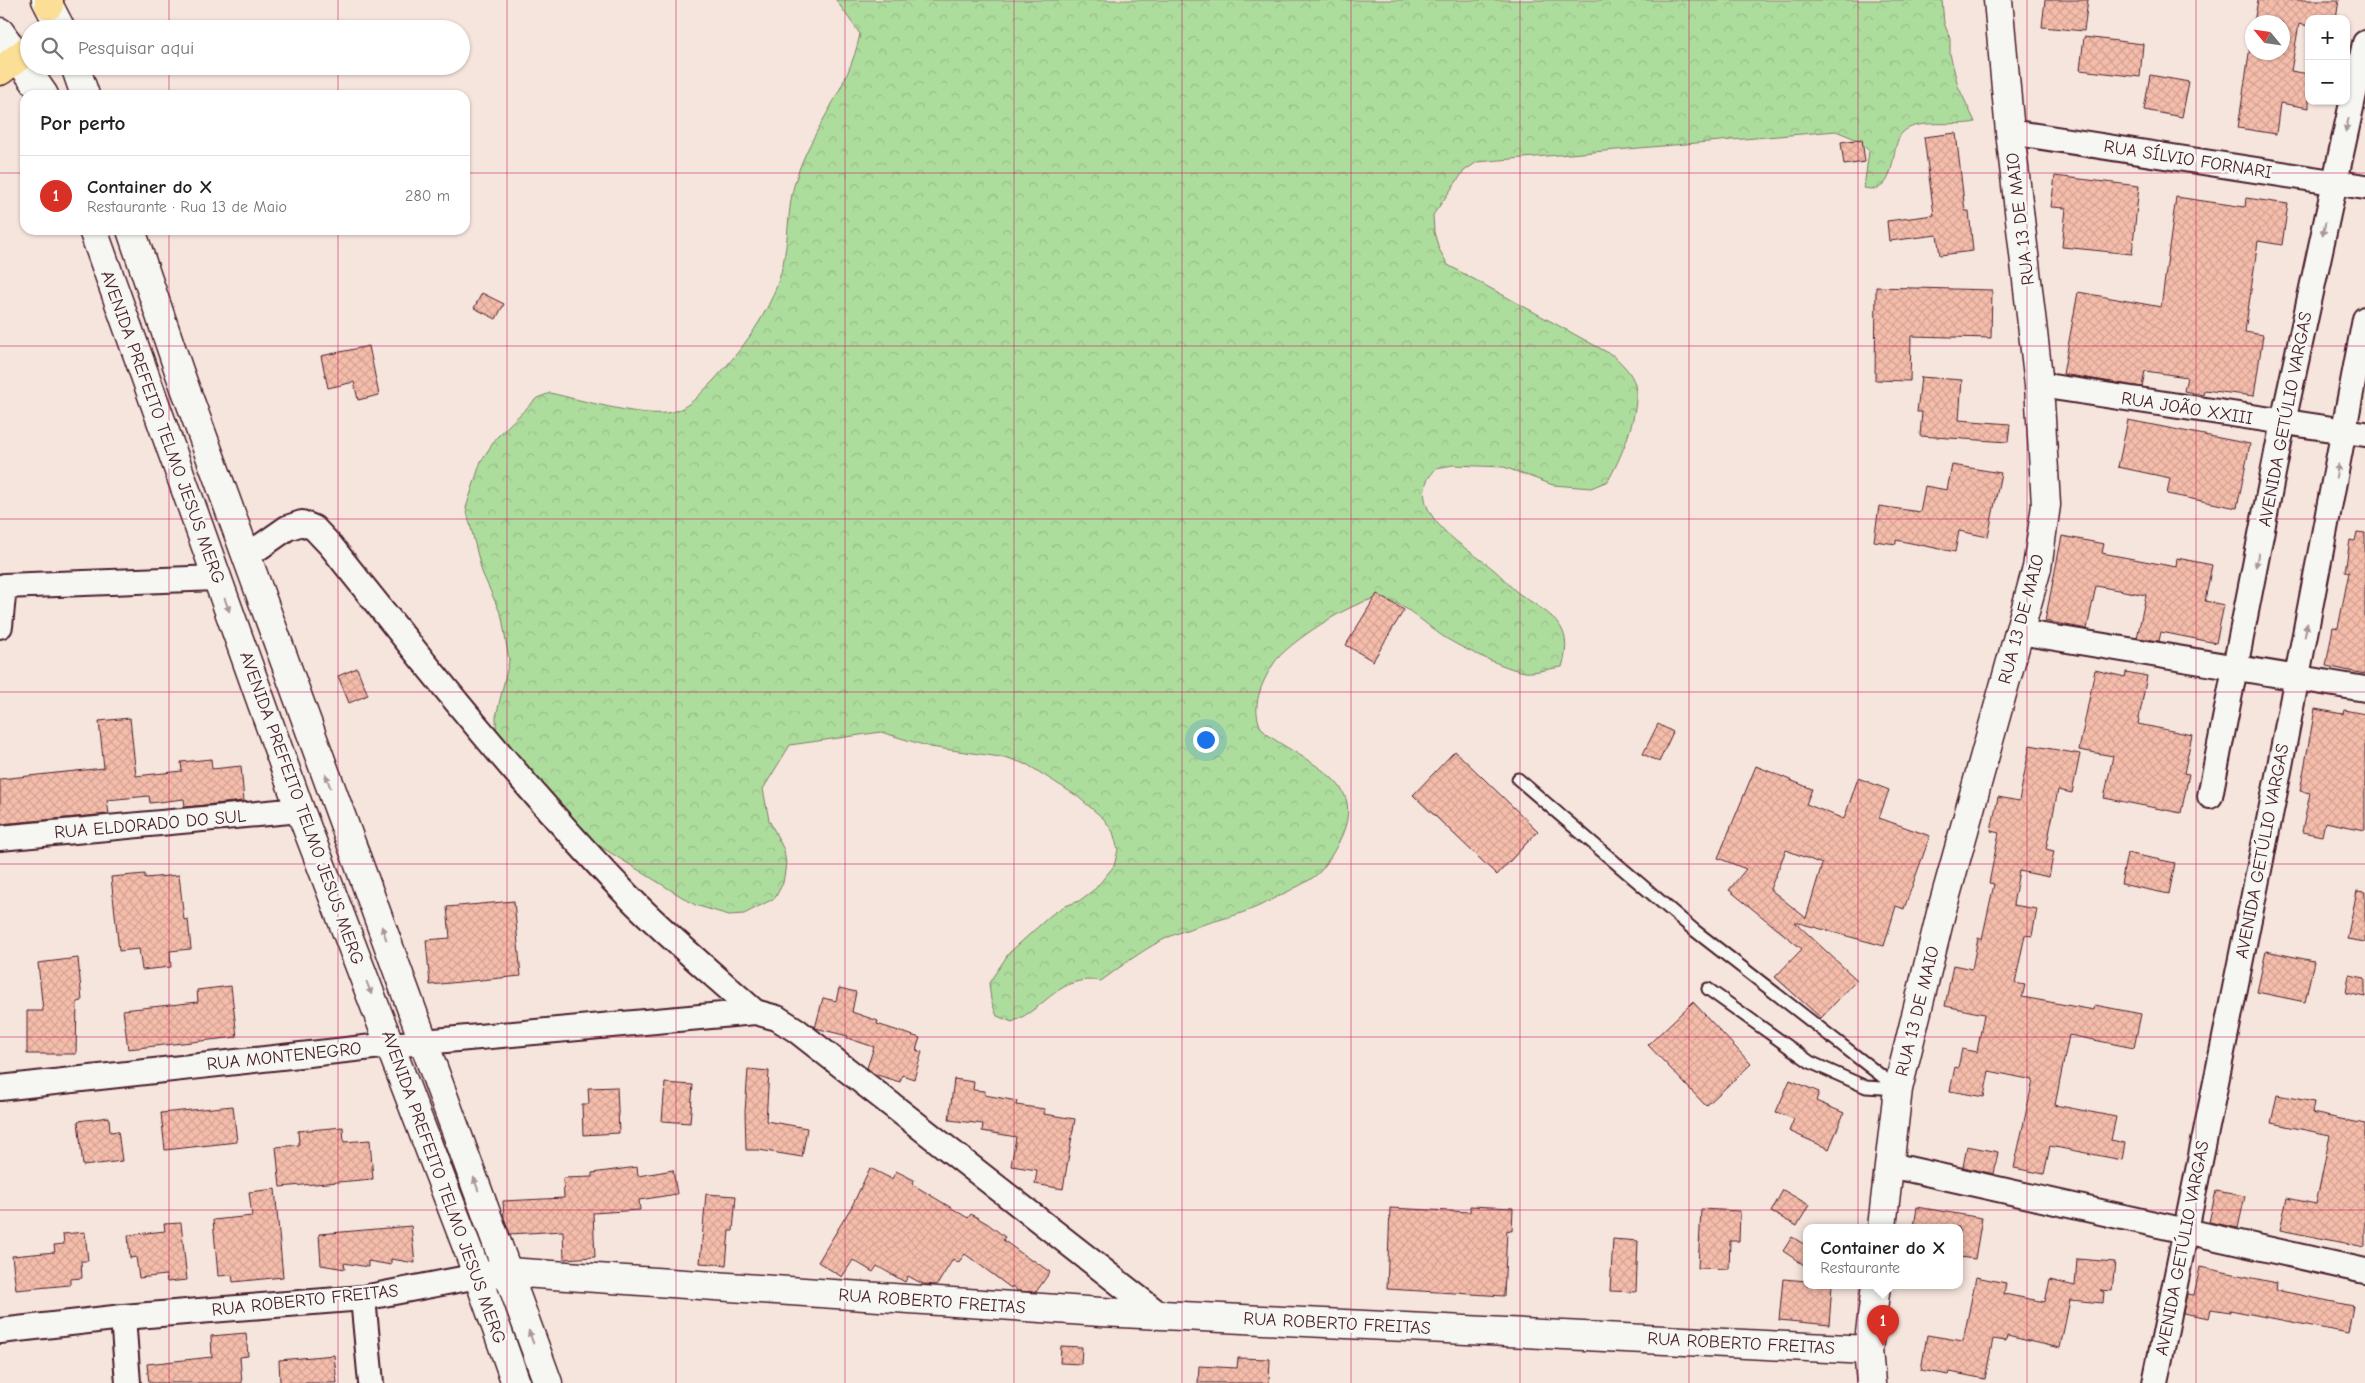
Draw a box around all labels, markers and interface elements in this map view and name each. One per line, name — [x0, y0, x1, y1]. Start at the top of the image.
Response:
north arrow — [2245, 15, 2290, 60]
map controls — [2305, 15, 2350, 105]
button: + — [2305, 15, 2350, 60]
search box — [20, 20, 470, 75]
icon: search — [38, 34, 66, 62]
text: Pesquisar aqui — [78, 37, 194, 59]
button: − — [2305, 60, 2350, 105]
text: Por perto — [40, 111, 125, 135]
one-way arrow — [2343, 117, 2351, 132]
street label: RUA SÍLVIO FORNARI — [2102, 135, 2274, 183]
street label: RUA 13 DE MAIO — [2002, 151, 2039, 286]
text: Container do X — [87, 176, 213, 198]
text: 1 — [53, 187, 59, 205]
text: 280 m — [405, 187, 450, 205]
text: Restaurante · Rua 13 de Maio — [87, 198, 287, 216]
one-way arrow — [2320, 222, 2328, 237]
street label: AVENIDA PREFEITO TELMO JESUS MERG — [96, 268, 229, 587]
street label: AVENIDA GETÚLIO VARGAS — [2253, 310, 2317, 528]
street label: RUA JOÃO XXIII — [2120, 388, 2254, 429]
one-way arrow — [2333, 463, 2341, 478]
street label: RUA 13 DE MAIO — [1994, 552, 2049, 686]
one-way arrow — [2252, 553, 2260, 569]
one-way arrow — [224, 598, 231, 613]
one-way arrow — [2302, 623, 2310, 638]
street label: AVENIDA PREFEITO TELMO JESUS MERG — [235, 649, 368, 968]
your location — [1193, 727, 1219, 753]
street label: AVENIDA GETÚLIO VARGAS — [2230, 742, 2294, 960]
one-way arrow — [324, 773, 331, 788]
street label: RUA ELDORADO DO SUL — [53, 806, 247, 843]
one-way arrow — [380, 925, 388, 940]
street label: RUA 13 DE MAIO — [1891, 944, 1944, 1078]
one-way arrow — [365, 980, 373, 995]
street label: AVENIDA PREFEITO TELMO JESUS MERG — [377, 1028, 510, 1347]
street label: RUA MONTENEGRO — [205, 1038, 363, 1075]
street label: AVENIDA GETÚLIO VARGAS — [2150, 1139, 2214, 1357]
one-way arrow — [472, 1177, 479, 1192]
popup — [1803, 1224, 1963, 1289]
text: Container do X — [1820, 1237, 1946, 1259]
text: Restaurante — [1820, 1259, 1900, 1277]
street label: RUA ROBERTO FREITAS — [211, 1280, 400, 1321]
street label: RUA ROBERTO FREITAS — [838, 1284, 1026, 1319]
pin: 1 — [1867, 1305, 1899, 1346]
street label: RUA ROBERTO FREITAS — [1243, 1308, 1431, 1339]
street label: RUA ROBERTO FREITAS — [1647, 1328, 1835, 1359]
one-way arrow — [527, 1329, 535, 1344]

